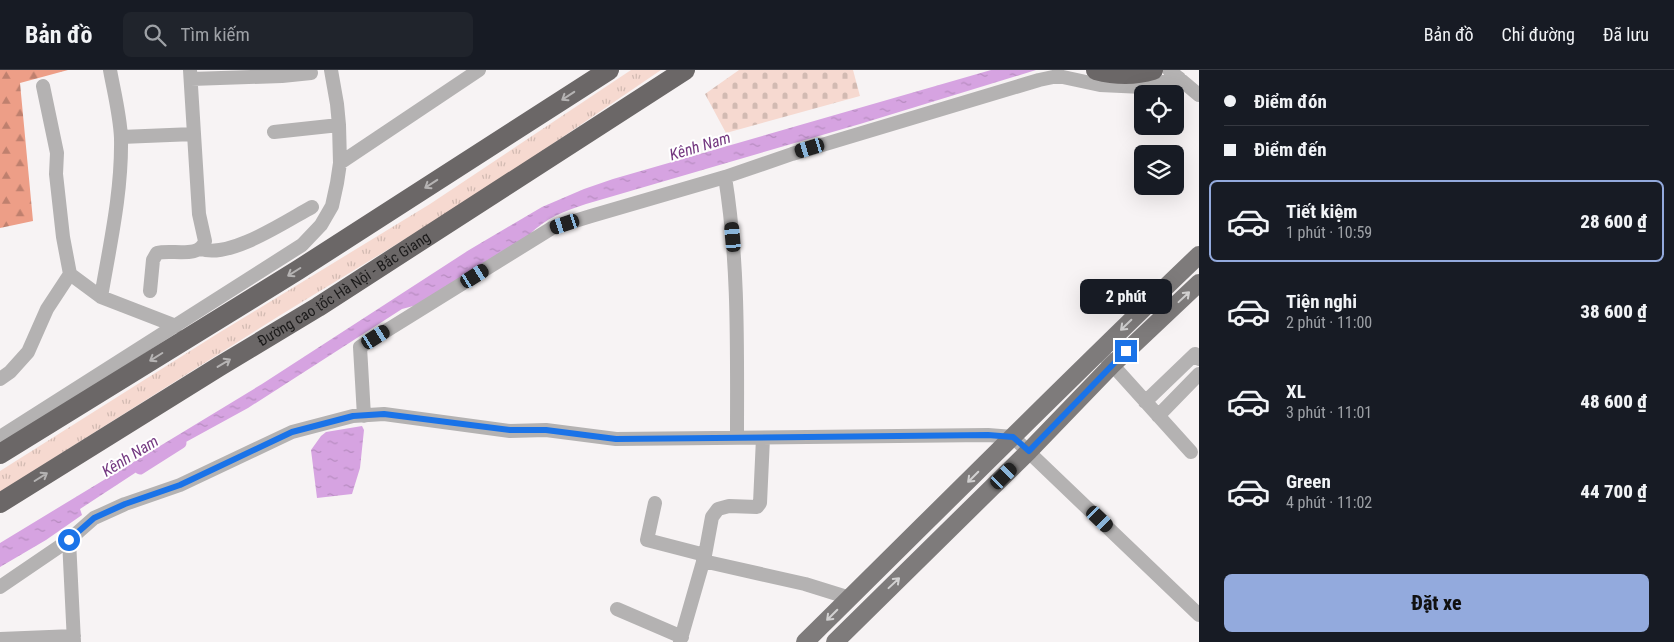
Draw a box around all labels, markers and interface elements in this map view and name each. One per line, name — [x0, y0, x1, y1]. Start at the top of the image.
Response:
search box — [123, 12, 473, 57]
text: Bản đồ — [25, 21, 93, 49]
icon: search — [141, 21, 169, 49]
text: Tìm kiếm — [181, 23, 250, 46]
text: Bản đồ — [1424, 24, 1474, 45]
text: Chỉ đường — [1502, 24, 1575, 45]
text: Đã lưu — [1603, 24, 1649, 45]
map controls — [1134, 85, 1184, 195]
button: locate — [1134, 85, 1184, 135]
text: Điểm đón — [1254, 90, 1327, 113]
one-way arrow — [561, 92, 575, 102]
water label: Kênh Nam — [667, 128, 733, 164]
car — [793, 136, 826, 160]
text: Điểm đến — [1254, 138, 1326, 161]
button: layers — [1134, 145, 1184, 195]
one-way arrow — [425, 180, 439, 190]
icon: car — [1226, 199, 1271, 244]
text: Tiết kiệm — [1286, 200, 1357, 223]
text: 28 600 ₫ — [1580, 210, 1647, 233]
car — [548, 212, 581, 236]
car — [724, 221, 741, 253]
text: 1 phút · 10:59 — [1286, 223, 1372, 242]
street label: Đường cao tốc Hà Nội - Bắc Giang — [254, 228, 434, 350]
car — [458, 262, 491, 290]
one-way arrow — [288, 267, 302, 277]
callout: 2 phút — [1080, 278, 1172, 314]
text: 2 phút — [1106, 287, 1146, 306]
icon: car — [1226, 289, 1271, 334]
text: Tiện nghi — [1286, 290, 1357, 313]
one-way arrow — [1178, 291, 1191, 303]
text: 38 600 ₫ — [1580, 300, 1647, 323]
text: 2 phút · 11:00 — [1286, 313, 1372, 332]
one-way arrow — [1119, 319, 1132, 331]
car — [359, 323, 392, 351]
route end — [1115, 340, 1137, 362]
one-way arrow — [149, 352, 163, 363]
one-way arrow — [216, 358, 230, 368]
icon: car — [1226, 379, 1271, 424]
text: XL — [1286, 380, 1306, 403]
text: 48 600 ₫ — [1580, 390, 1647, 413]
text: 3 phút · 11:01 — [1286, 403, 1372, 422]
water label: Kênh Nam — [98, 431, 162, 481]
car — [988, 460, 1019, 492]
icon: car — [1226, 469, 1271, 514]
one-way arrow — [968, 470, 980, 482]
text: Green — [1286, 470, 1331, 493]
one-way arrow — [34, 472, 48, 482]
text: 44 700 ₫ — [1580, 480, 1647, 503]
text: 4 phút · 11:02 — [1286, 493, 1372, 512]
car — [1084, 503, 1116, 535]
route start — [58, 529, 80, 551]
button: Đặt xe — [1224, 574, 1649, 632]
one-way arrow — [888, 577, 901, 589]
one-way arrow — [826, 609, 839, 621]

